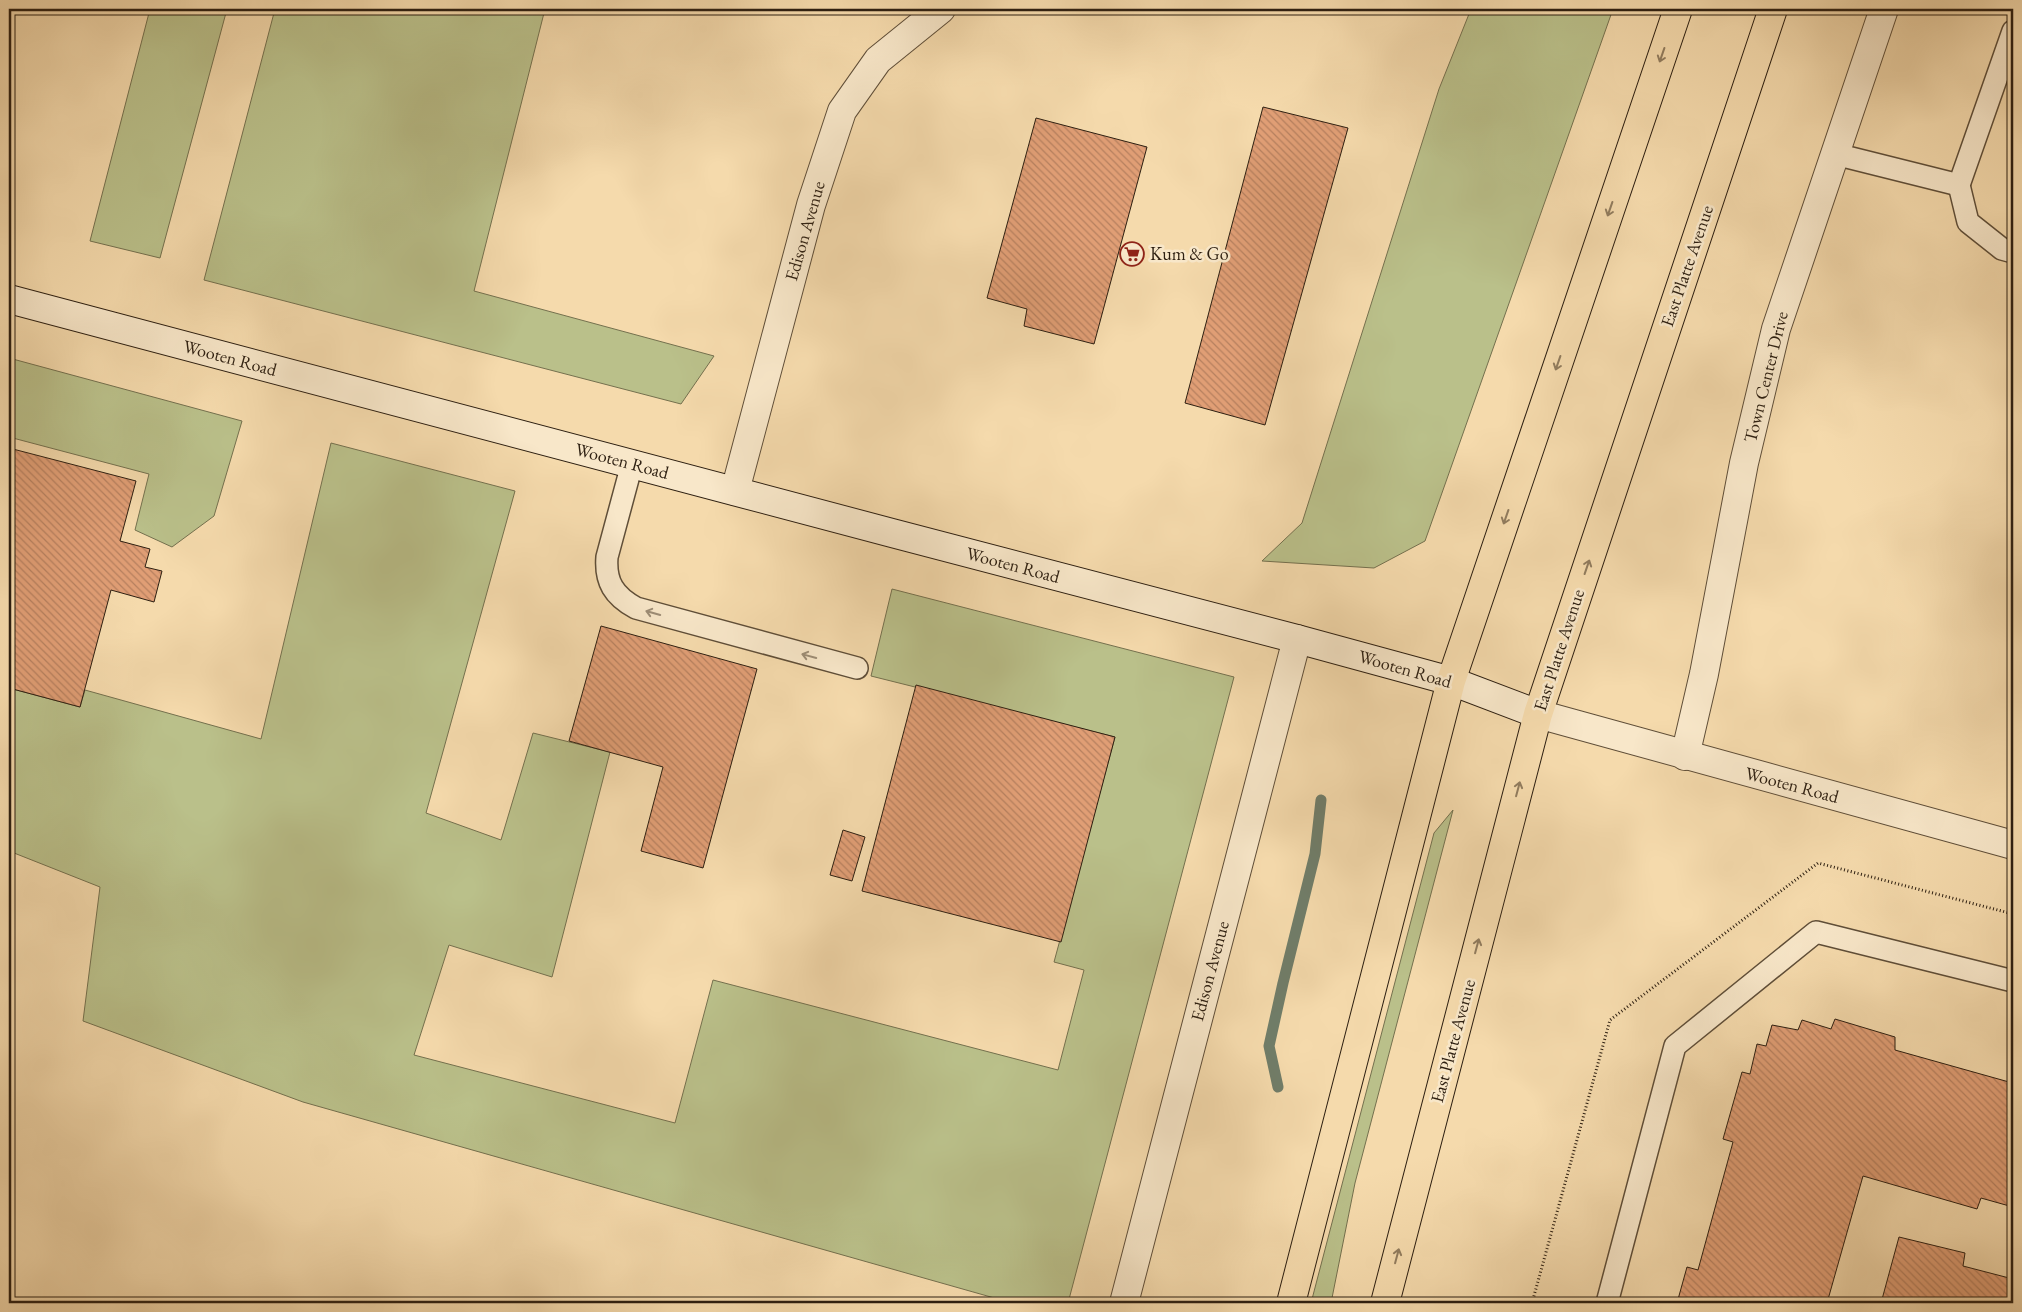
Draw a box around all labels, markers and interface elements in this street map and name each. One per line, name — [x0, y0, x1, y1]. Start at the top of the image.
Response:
one-way arrow — [1657, 47, 1666, 62]
street label: Edison Avenue — [779, 178, 830, 283]
one-way arrow — [1605, 201, 1614, 216]
street label: East Platte Avenue — [1655, 202, 1718, 330]
supermarket icon: Kum & Go — [1119, 241, 1145, 267]
place label: Kum & Go — [1150, 242, 1229, 265]
street label: Town Center Drive — [1738, 309, 1793, 445]
street label: Wooten Road — [181, 334, 280, 381]
one-way arrow — [1553, 355, 1562, 370]
street label: Wooten Road — [573, 437, 672, 484]
one-way arrow — [1501, 509, 1510, 524]
street label: Wooten Road — [964, 541, 1063, 588]
one-way arrow — [1582, 559, 1592, 575]
street label: East Platte Avenue — [1528, 586, 1589, 714]
one-way arrow — [645, 608, 661, 617]
street label: Wooten Road — [1356, 644, 1455, 693]
one-way arrow — [802, 651, 818, 660]
street label: Wooten Road — [1743, 761, 1842, 808]
one-way arrow — [1514, 781, 1523, 797]
street label: Edison Avenue — [1185, 918, 1234, 1023]
one-way arrow — [1473, 939, 1483, 955]
street label: East Platte Avenue — [1425, 977, 1480, 1105]
one-way arrow — [1393, 1249, 1402, 1265]

